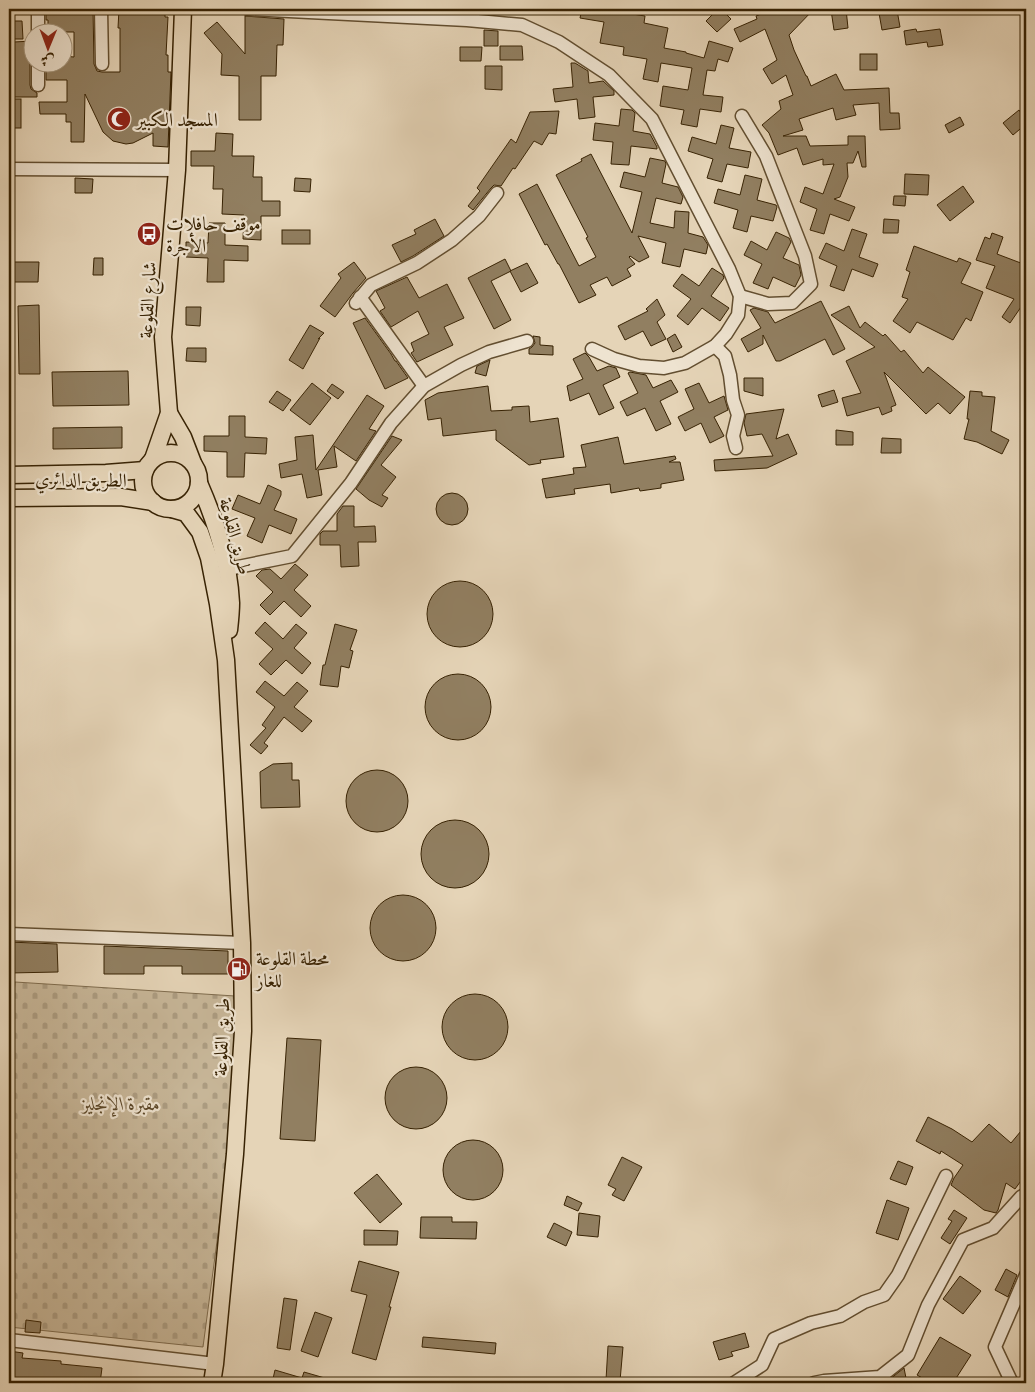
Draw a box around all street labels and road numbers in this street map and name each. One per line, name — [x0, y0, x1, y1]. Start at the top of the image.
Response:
street label: شارع القلوعة — [133, 261, 165, 339]
street label: الطريق الدائري — [35, 466, 127, 496]
street label: طريق القلوعة — [213, 495, 258, 577]
street label: طريق القلوعة — [208, 997, 235, 1077]

